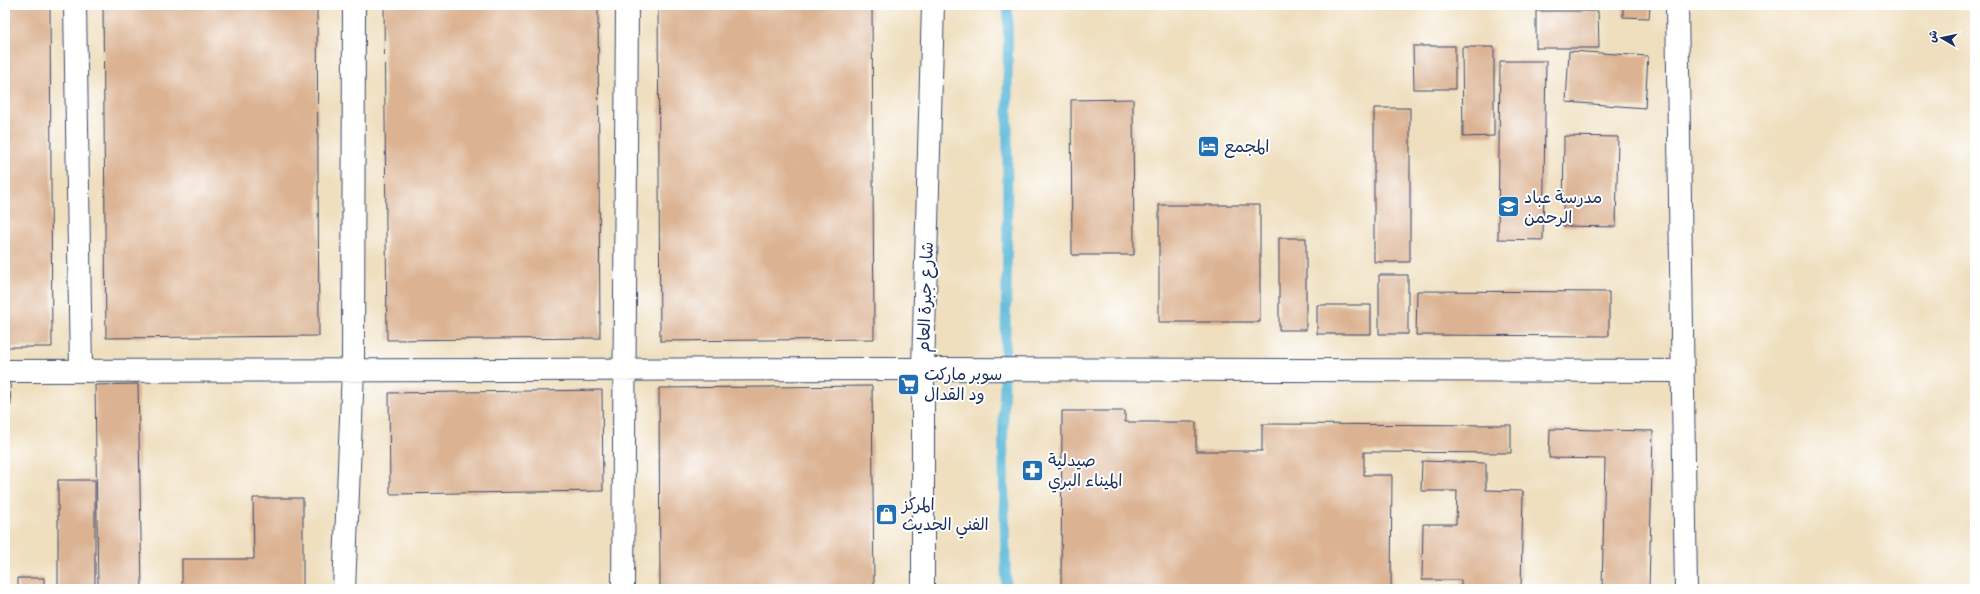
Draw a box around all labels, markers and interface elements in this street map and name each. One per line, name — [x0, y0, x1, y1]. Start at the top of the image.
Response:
north arrow — [1922, 18, 1962, 58]
text: ش — [1925, 30, 1940, 44]
hotel icon: المجمع — [1195, 133, 1221, 159]
place label: المجمع — [1224, 136, 1269, 158]
place label: مدرسة عباد الرحمن — [1524, 187, 1602, 227]
school or university icon: مدرسة عباد الرحمن — [1496, 194, 1522, 220]
street label: شارع جبرة العام — [913, 241, 941, 353]
place label: سوبر ماركت ود القدال — [924, 364, 1003, 404]
supermarket icon: سوبر ماركت ود القدال — [895, 371, 921, 397]
place label: صيدلية الميناء البري — [1048, 450, 1123, 493]
pharmacy icon: صيدلية الميناء البري — [1019, 457, 1045, 483]
place label: المركز الفني الحديث — [900, 494, 989, 539]
shop icon: المركز الفني الحديث — [874, 501, 900, 527]

